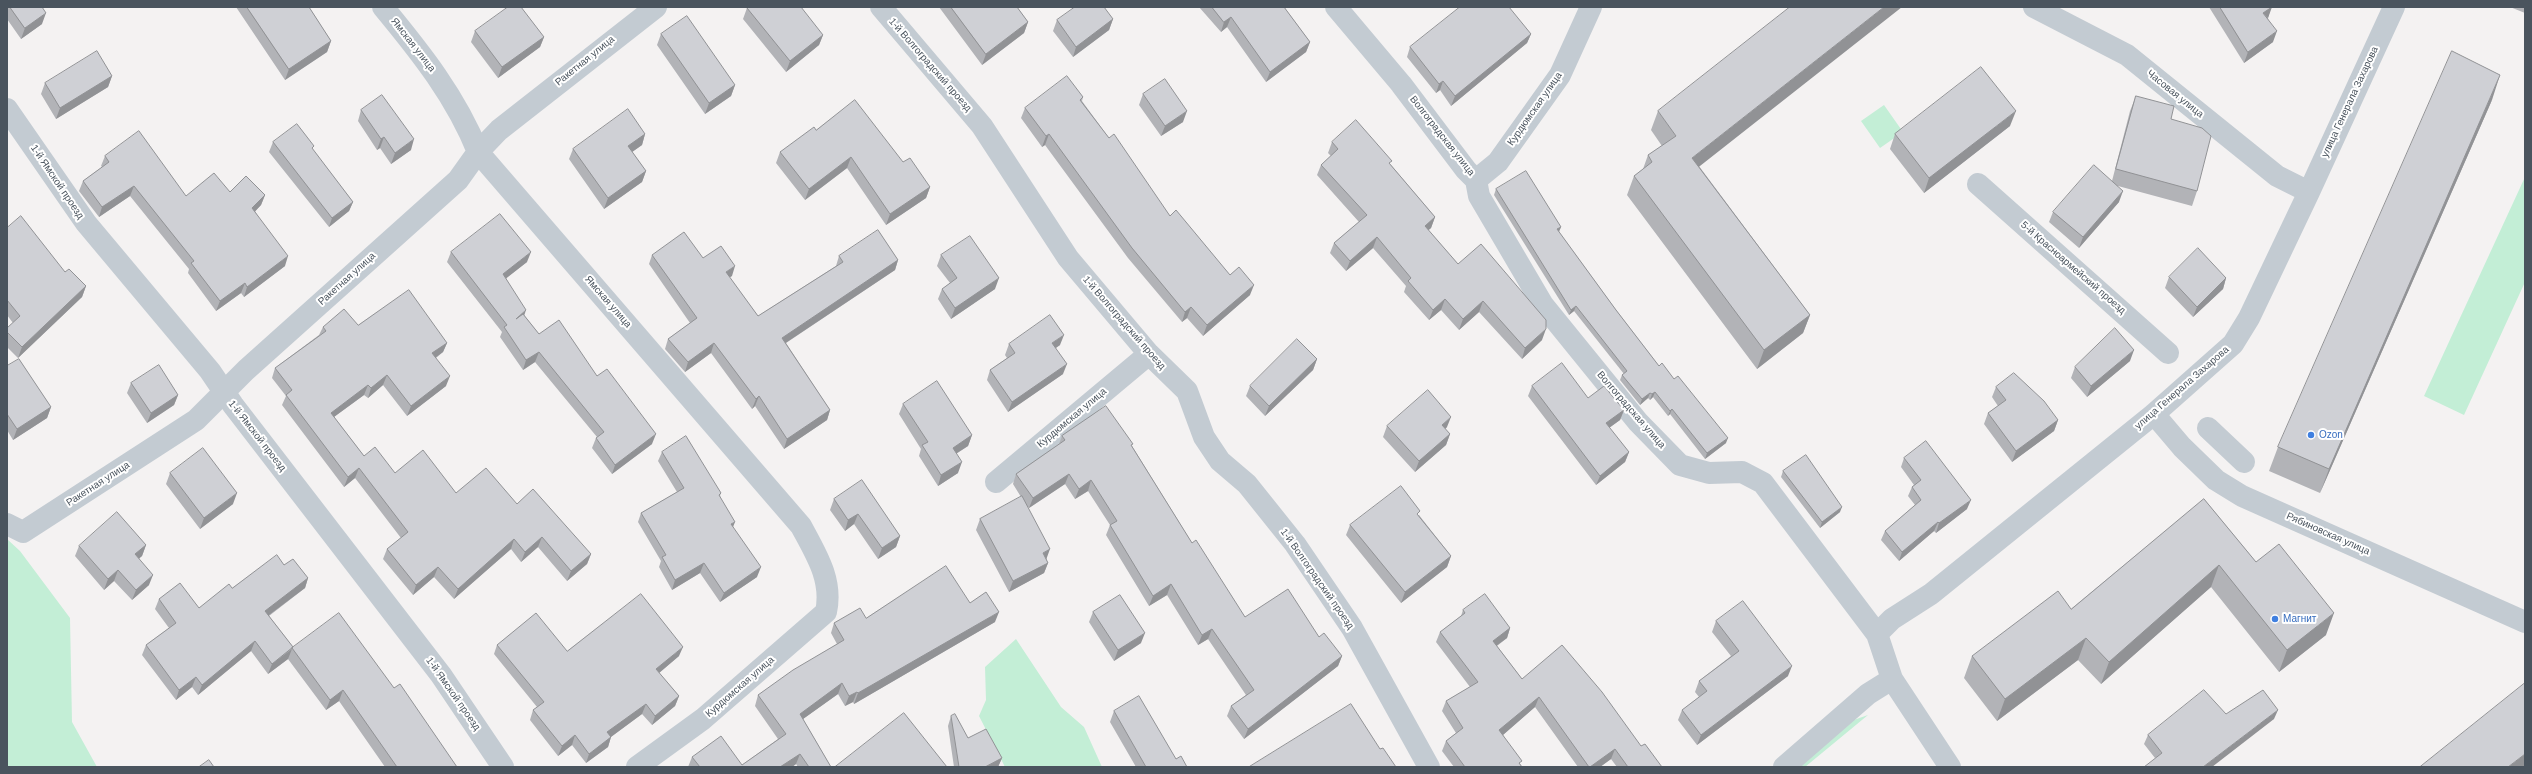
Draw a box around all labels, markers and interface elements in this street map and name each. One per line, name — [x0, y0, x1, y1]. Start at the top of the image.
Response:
street label: Ямская улица — [388, 16, 438, 74]
street label: 1-й Волгоградский проезд — [886, 16, 974, 114]
street label: Ракетная улица — [553, 33, 617, 89]
street label: улица Генерала Захарова — [2319, 45, 2381, 159]
street label: Часовая улица — [2144, 68, 2206, 120]
street label: Курдюмская улица — [1505, 70, 1565, 148]
street label: Волгоградская улица — [1407, 94, 1477, 178]
street label: 1-й Ямской проезд — [28, 143, 86, 221]
street label: 5-й Красноармейский проезд — [2018, 219, 2128, 317]
street label: Ракетная улица — [316, 250, 378, 308]
street label: Ямская улица — [582, 274, 634, 330]
street label: 1-й Волгоградский проезд — [1080, 274, 1168, 372]
street label: улица Генерала Захарова — [2132, 344, 2232, 432]
street label: Волгоградская улица — [1594, 369, 1668, 451]
street label: Курдюмская улица — [1035, 385, 1109, 451]
street label: 1-й Ямской проезд — [226, 398, 288, 474]
place label: Ozon — [2319, 429, 2343, 441]
marker: Ozon — [2306, 430, 2316, 440]
street label: Ракетная улица — [64, 459, 132, 509]
street label: Рябиновская улица — [2284, 510, 2372, 558]
street label: 1-й Волгоградский проезд — [1278, 526, 1356, 632]
place label: Магнит — [2283, 613, 2316, 625]
marker: Магнит — [2270, 614, 2280, 624]
street label: Курдюмская улица — [703, 654, 777, 720]
street label: 1-й Ямской проезд — [423, 655, 483, 733]

